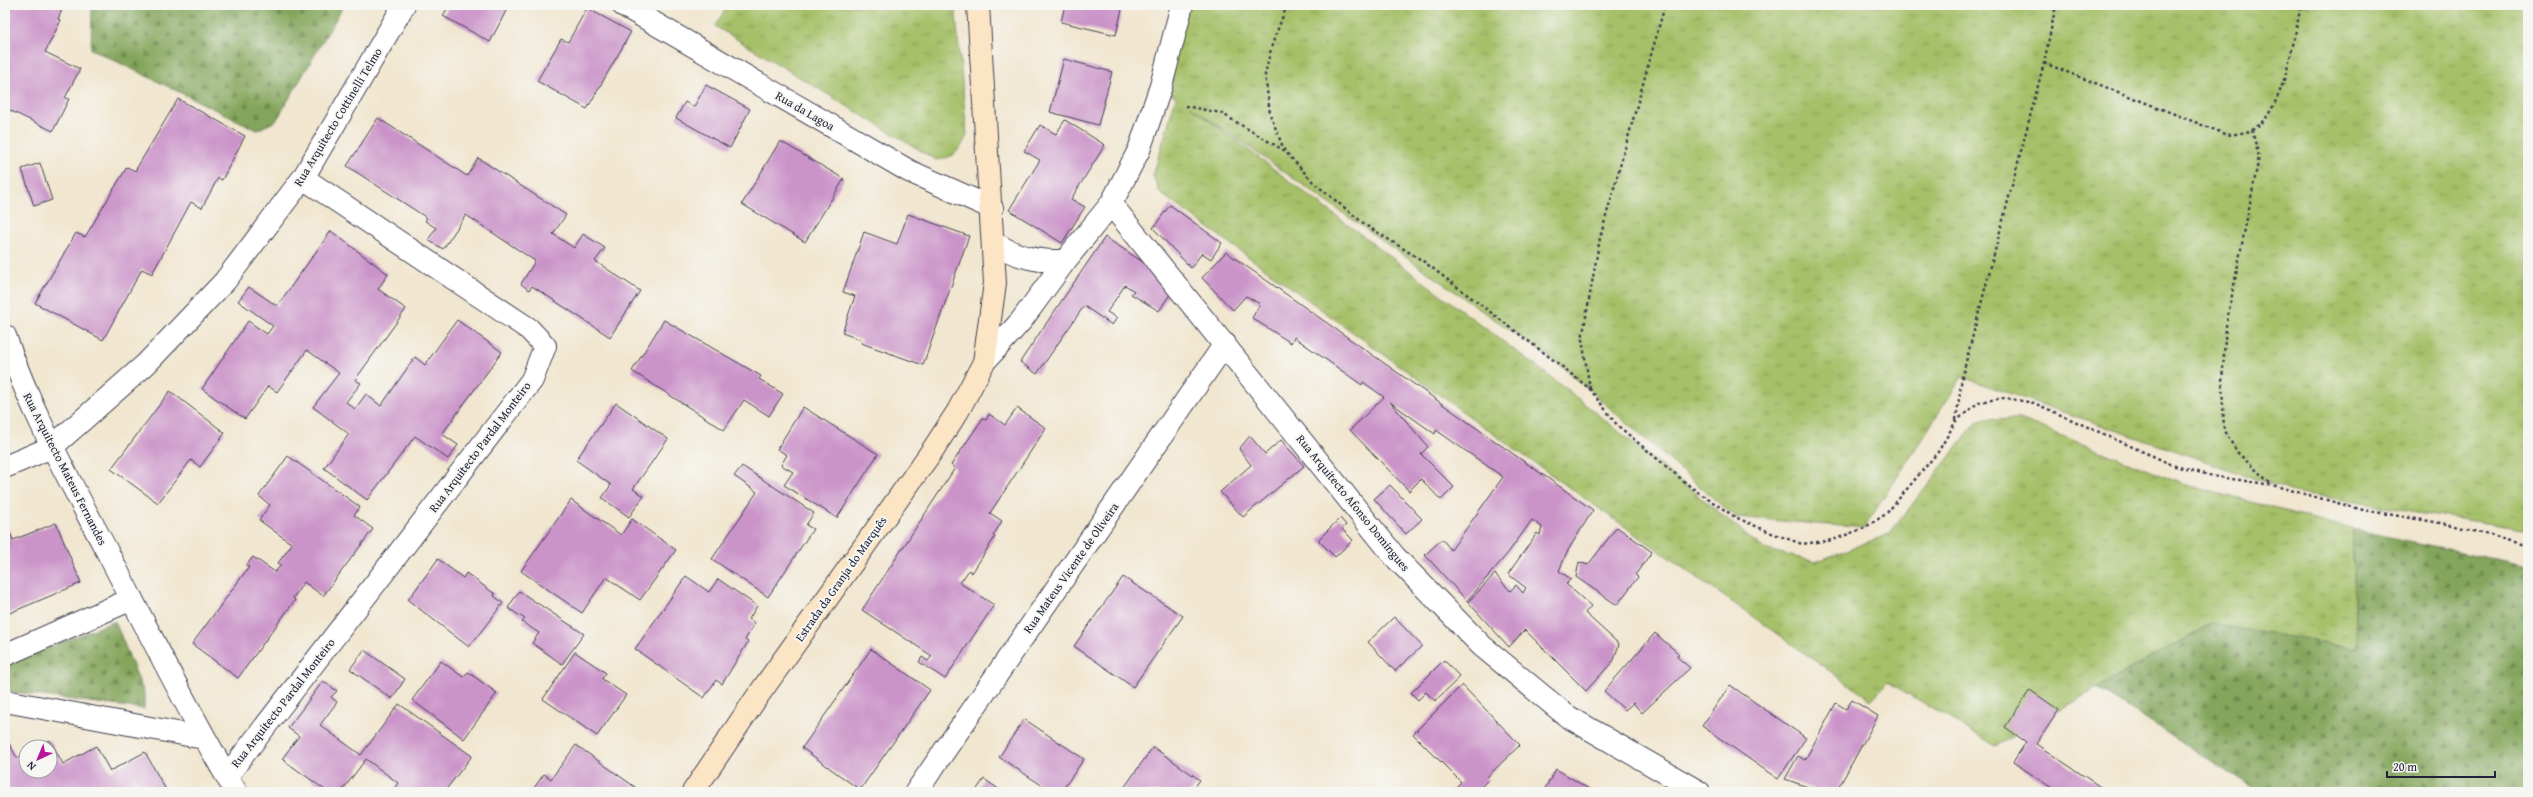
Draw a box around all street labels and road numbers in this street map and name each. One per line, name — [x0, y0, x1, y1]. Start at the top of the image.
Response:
street label: Rua Arquitecto Cottinelli Telmo — [289, 44, 386, 189]
street label: Rua da Lagoa — [773, 87, 838, 135]
street label: Rua Arquitecto Pardal Monteiro — [425, 378, 535, 516]
street label: Rua Arquitecto Mateus Fernandes — [19, 389, 112, 548]
street label: Rua Arquitecto Afonso Domingues — [1293, 431, 1414, 575]
street label: Rua Mateus Vicente de Oliveira — [1019, 499, 1123, 637]
street label: Estrada da Granja do Marquês — [791, 512, 891, 645]
street label: Rua Arquitecto Pardal Monteiro — [227, 634, 339, 771]

